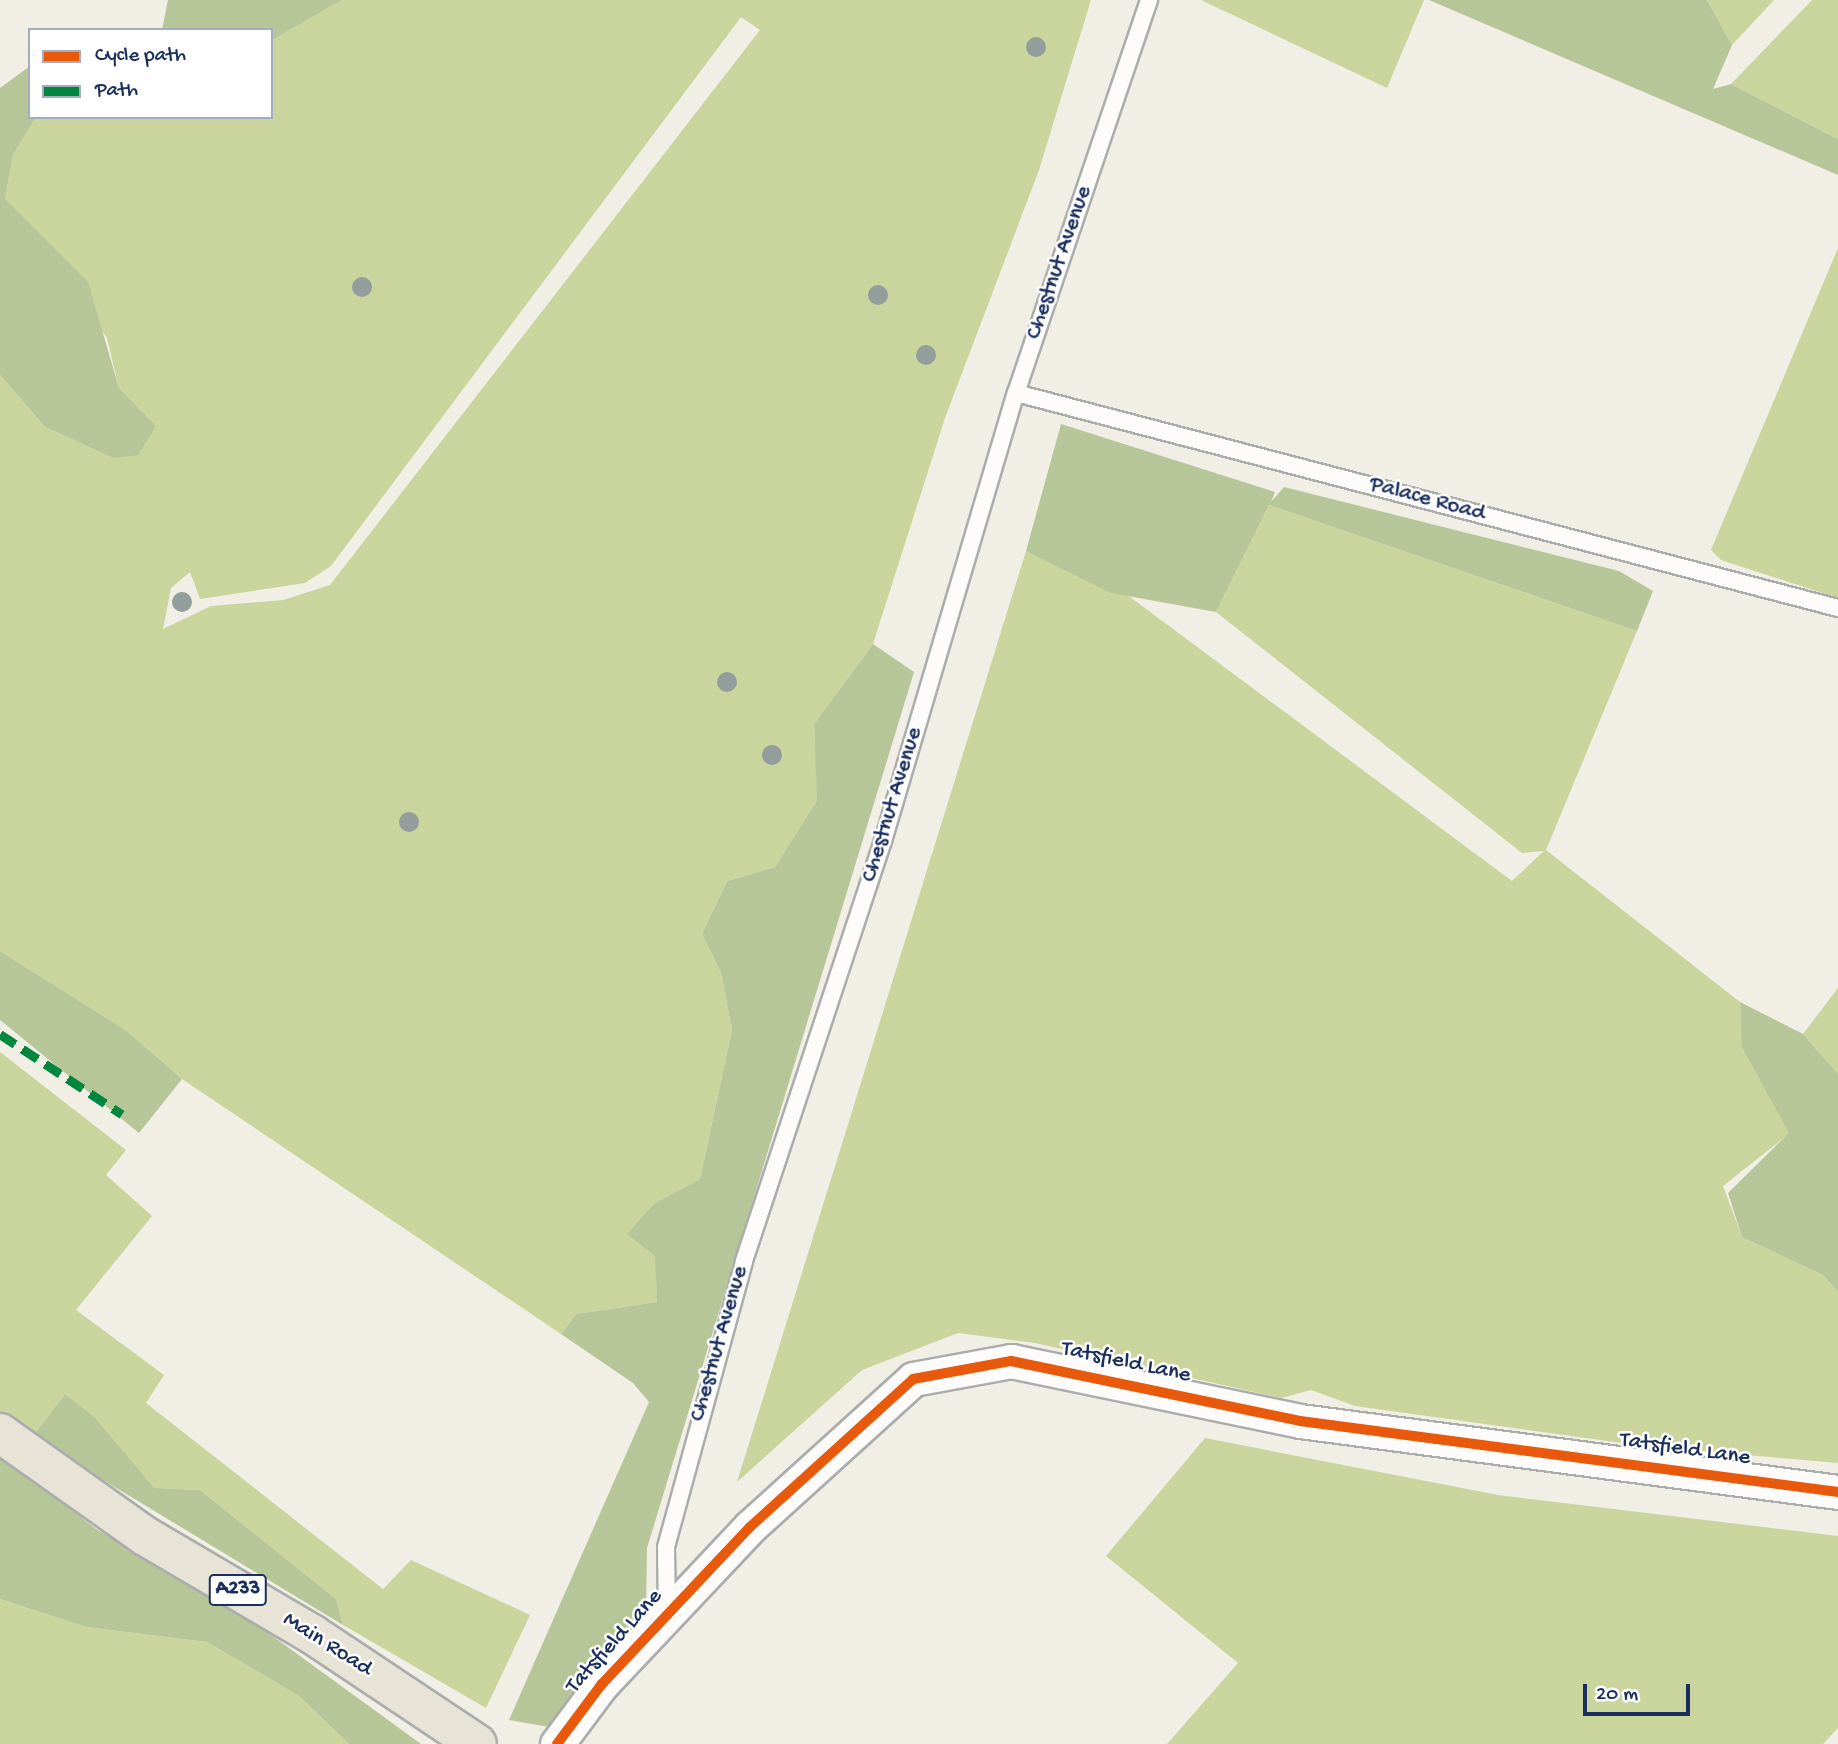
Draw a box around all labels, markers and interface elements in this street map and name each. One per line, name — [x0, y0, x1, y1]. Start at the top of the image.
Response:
legend — [28, 28, 273, 119]
text: Cycle path — [95, 44, 186, 69]
text: Path — [95, 79, 138, 104]
street label: Chestnut Avenue — [1021, 183, 1099, 343]
street label: Palace Road — [1366, 471, 1488, 529]
street label: Chestnut Avenue — [856, 724, 930, 886]
street label: Chestnut Avenue — [685, 1263, 755, 1425]
street label: Tatsfield Lane — [1059, 1336, 1193, 1390]
street label: Tatsfield Lane — [1618, 1427, 1752, 1473]
road number: A233 — [208, 1572, 268, 1608]
street label: Tatsfield Lane — [561, 1584, 669, 1700]
street label: Main Road — [277, 1607, 377, 1683]
scale bar — [1586, 1670, 1693, 1714]
text: 20 m — [1596, 1683, 1638, 1708]

